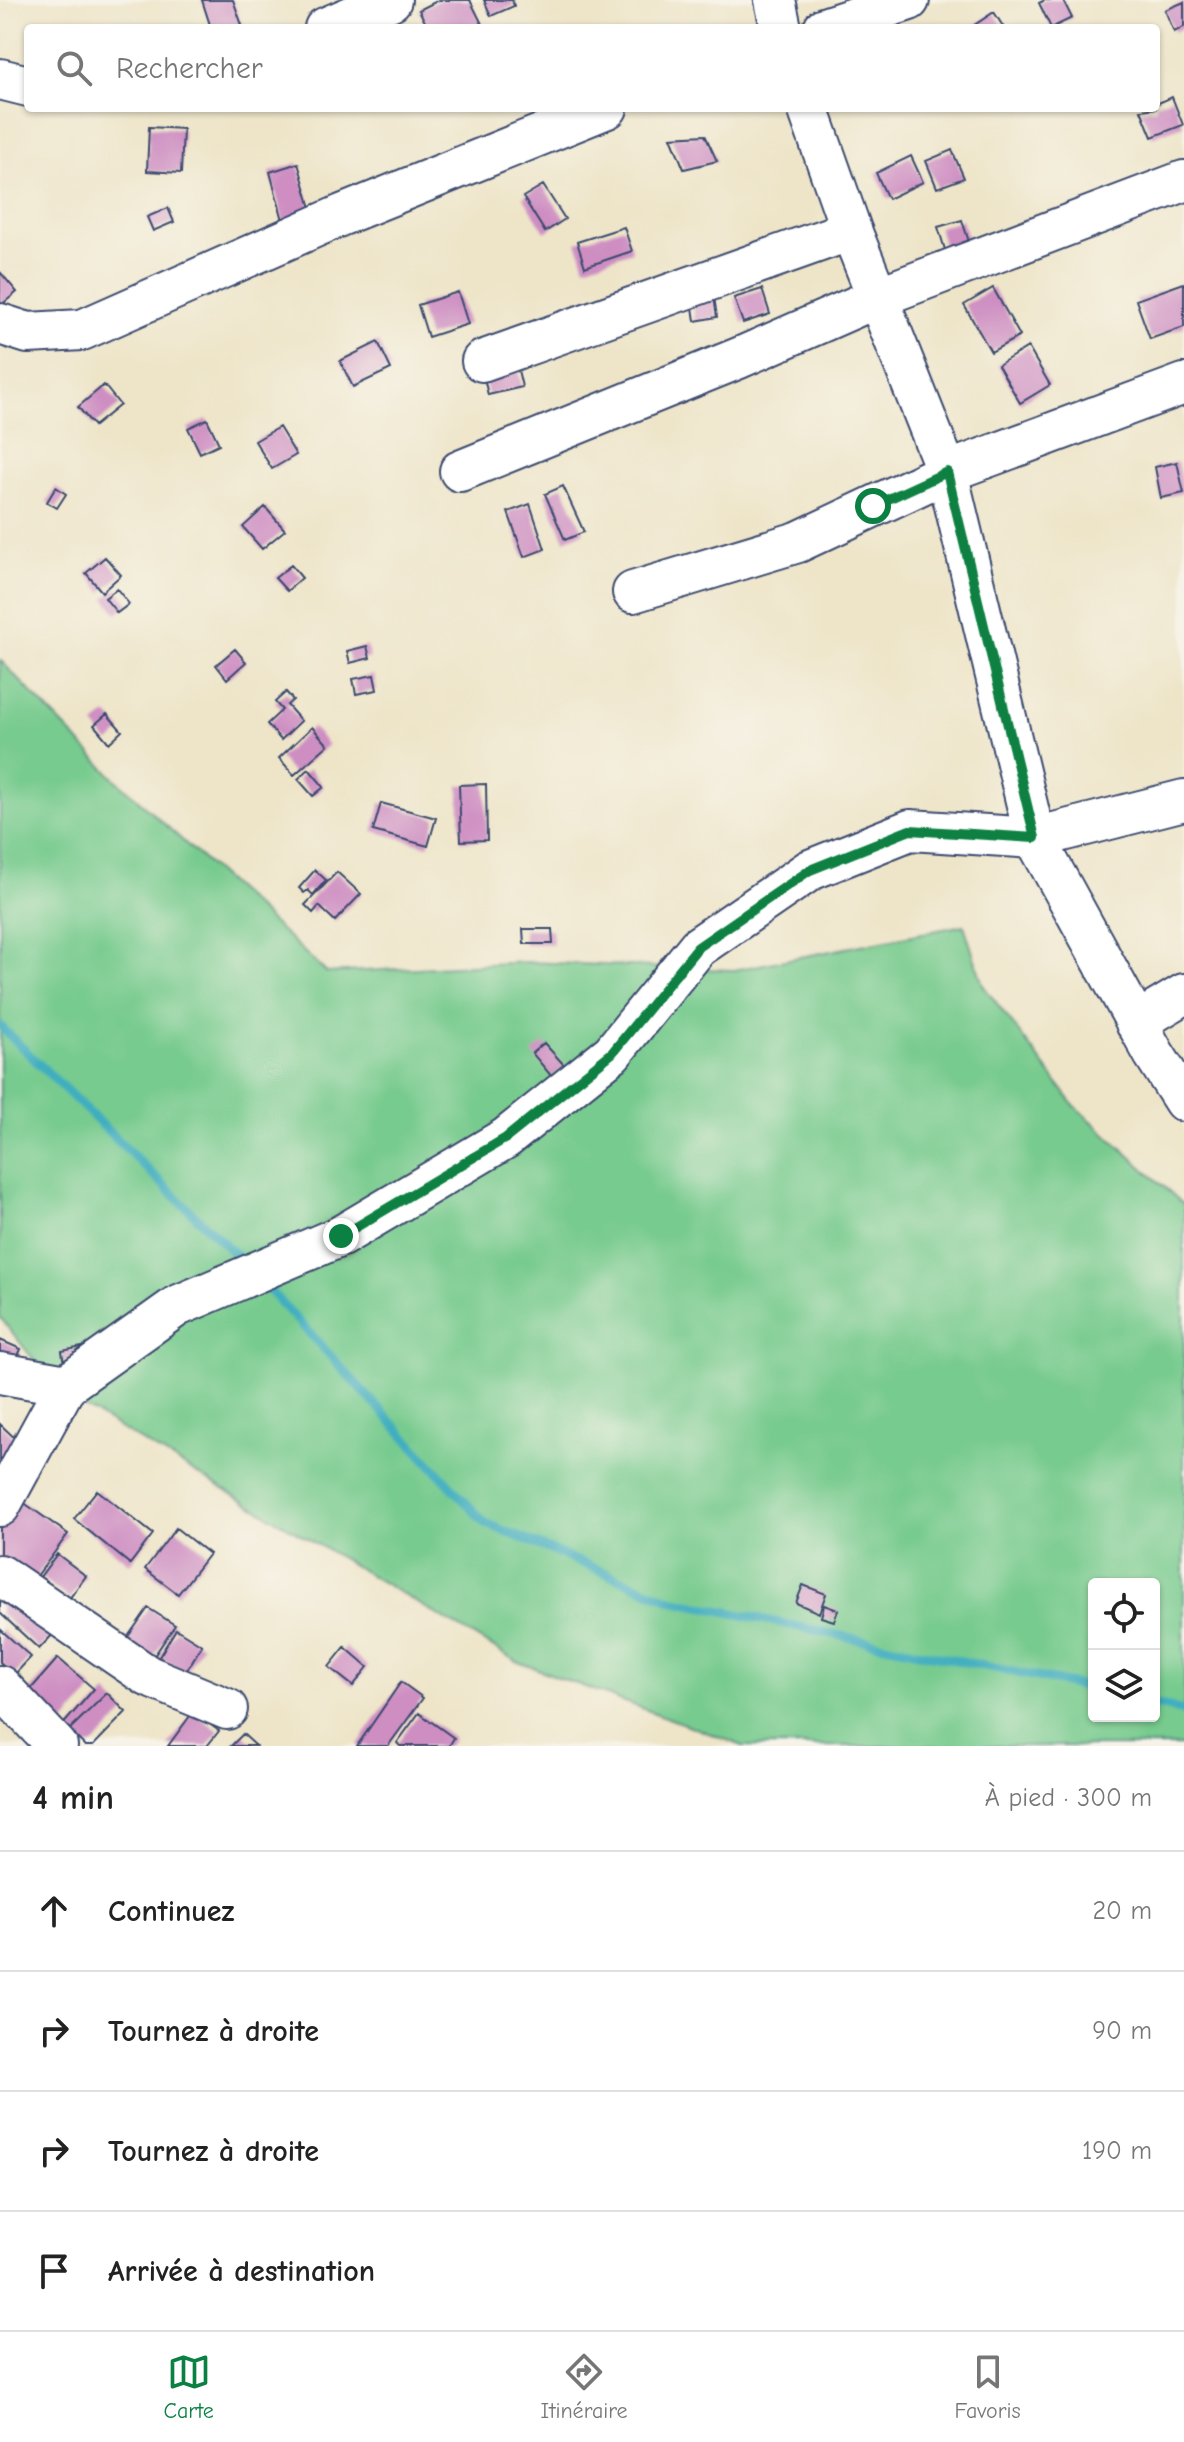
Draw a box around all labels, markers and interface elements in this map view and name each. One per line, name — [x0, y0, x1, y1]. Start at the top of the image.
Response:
search box — [24, 24, 1160, 112]
icon: search — [52, 46, 96, 90]
text: Rechercher — [116, 51, 263, 86]
route start — [855, 488, 891, 524]
route end — [323, 1218, 359, 1254]
map controls — [1088, 1578, 1160, 1722]
button: locate — [1088, 1578, 1160, 1650]
button: layers — [1088, 1650, 1160, 1722]
text: 4 min — [32, 1778, 114, 1818]
text: À pied · 300 m — [985, 1783, 1152, 1813]
icon: ahead — [32, 1889, 76, 1933]
text: Continuez — [108, 1894, 234, 1929]
text: 20 m — [1092, 1896, 1152, 1926]
icon: right — [32, 2009, 76, 2053]
text: Tournez à droite — [108, 2014, 319, 2049]
text: 90 m — [1092, 2016, 1152, 2046]
icon: right — [32, 2129, 76, 2173]
text: Tournez à droite — [108, 2134, 319, 2169]
text: 190 m — [1082, 2136, 1152, 2166]
icon: arrive — [32, 2249, 76, 2293]
text: Arrivée à destination — [108, 2254, 375, 2289]
tab: Carte — [163, 2350, 214, 2424]
tab: Itinéraire — [541, 2350, 628, 2424]
tab: Favoris — [955, 2350, 1021, 2424]

